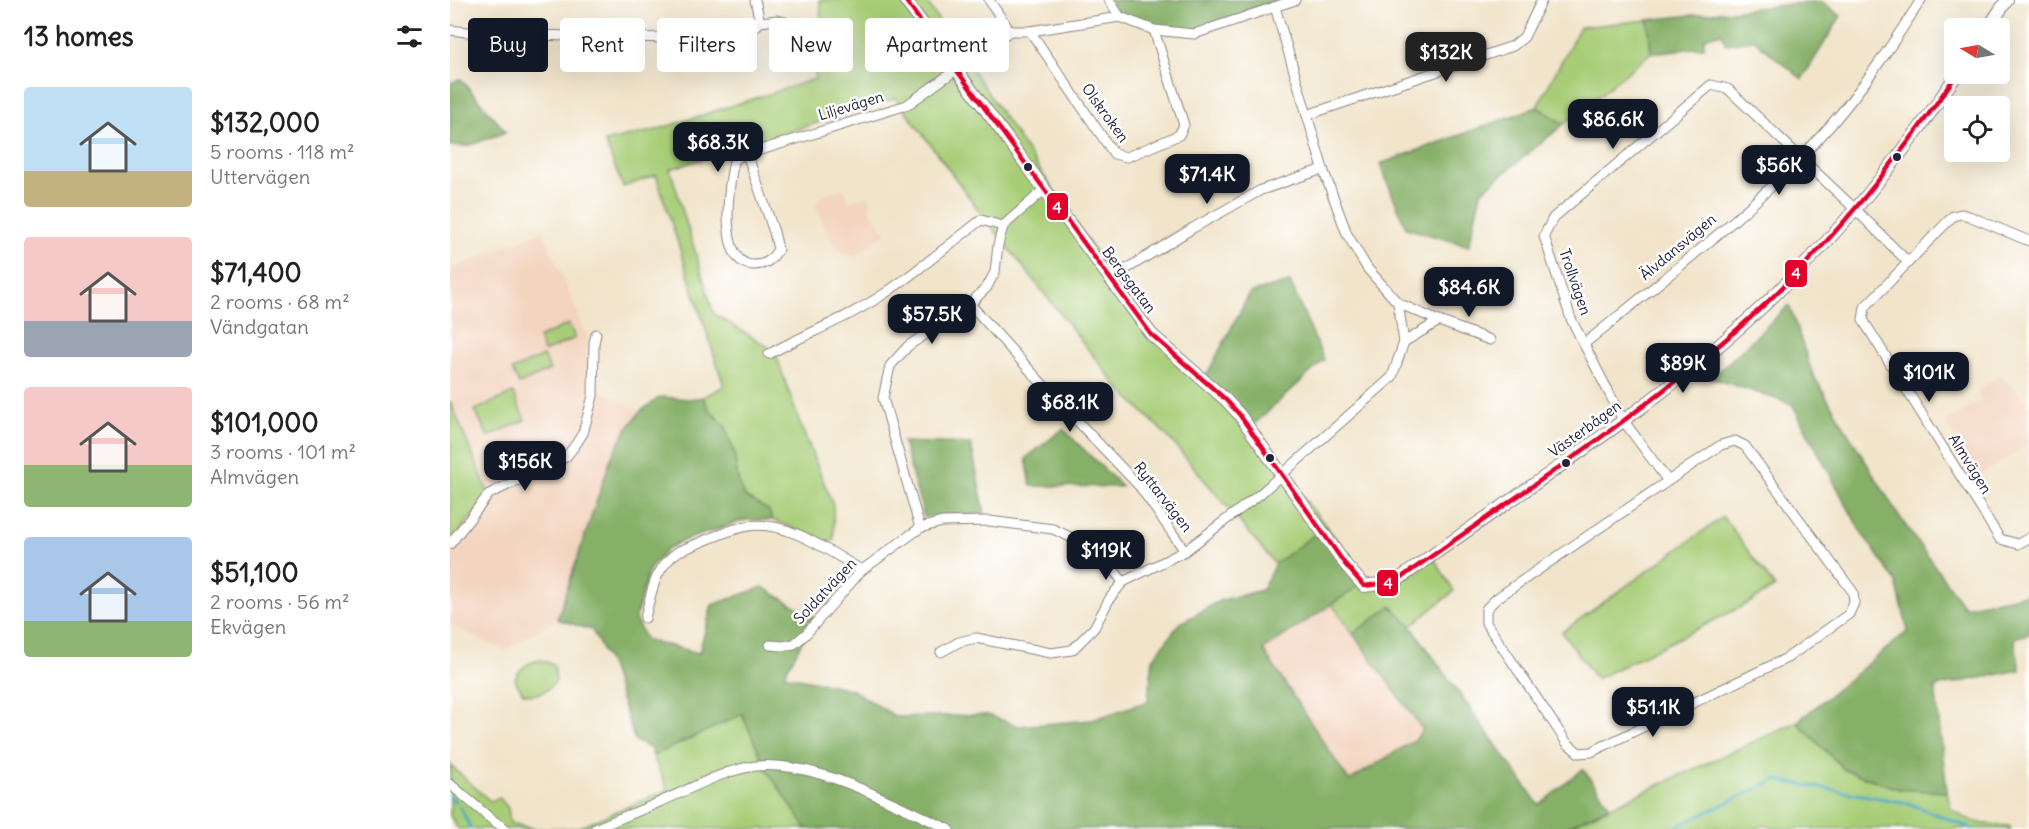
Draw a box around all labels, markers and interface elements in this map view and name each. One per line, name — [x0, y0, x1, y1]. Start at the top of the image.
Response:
chip: Buy — [468, 18, 548, 72]
chip: Rent — [560, 18, 645, 72]
chip: Filters — [657, 18, 757, 72]
chip: New — [769, 18, 853, 72]
chip: Apartment — [865, 18, 1009, 72]
north arrow — [1944, 18, 2010, 84]
map controls — [1944, 18, 2010, 162]
text: 13 homes — [24, 20, 134, 53]
icon: filters — [393, 20, 426, 53]
pin: $132K — [1404, 32, 1488, 83]
text: $132K — [1419, 39, 1473, 64]
street label: Olskroken — [1078, 80, 1133, 146]
street label: Liljevägen — [816, 87, 886, 124]
button: locate — [1944, 96, 2010, 162]
pin: $86.6K — [1564, 99, 1662, 150]
text: $132,000 — [210, 106, 320, 139]
text: $86.6K — [1582, 106, 1644, 131]
icon: home — [72, 111, 144, 183]
pin: $68.3K — [669, 122, 767, 173]
text: $68.3K — [687, 129, 749, 154]
text: 5 rooms · 118 m² — [210, 139, 355, 164]
pin: $56K — [1743, 145, 1815, 196]
unlabelled marker — [1891, 151, 1903, 163]
text: $56K — [1756, 152, 1802, 177]
pin: $71.4K — [1158, 154, 1256, 205]
unlabelled marker — [1022, 161, 1034, 173]
text: $71.4K — [1179, 161, 1235, 186]
text: Uttervägen — [210, 164, 310, 189]
line badge: 4 — [1046, 192, 1069, 221]
text: 4 — [1052, 197, 1062, 217]
street label: Älvdansvägen — [1636, 209, 1720, 284]
street label: Bergsgatan — [1098, 243, 1161, 317]
street label: Trollvägen — [1555, 246, 1596, 318]
text: $71,400 — [210, 256, 302, 289]
line badge: 4 — [1784, 259, 1808, 288]
icon: home — [72, 261, 144, 333]
text: 4 — [1791, 263, 1801, 283]
pin: $84.6K — [1420, 267, 1518, 318]
text: $84.6K — [1438, 274, 1500, 299]
text: 2 rooms · 68 m² — [210, 289, 350, 314]
pin: $57.5K — [883, 294, 981, 345]
text: $57.5K — [902, 301, 962, 326]
text: Vändgatan — [210, 314, 309, 339]
pin: $89K — [1647, 343, 1719, 394]
text: $89K — [1660, 350, 1706, 375]
pin: $101K — [1887, 352, 1971, 403]
text: $101K — [1903, 359, 1955, 384]
pin: $68.1K — [1021, 382, 1119, 433]
text: $68.1K — [1041, 389, 1099, 414]
street label: Västerbågen — [1545, 396, 1625, 461]
text: $101,000 — [210, 406, 319, 439]
icon: home — [72, 411, 144, 483]
street label: Almvägen — [1945, 430, 1996, 497]
text: 3 rooms · 101 m² — [210, 439, 356, 464]
pin: $156K — [483, 441, 567, 492]
text: $156K — [498, 448, 552, 473]
unlabelled marker — [1264, 452, 1276, 464]
unlabelled marker — [1560, 457, 1572, 469]
street label: Ryttarvägen — [1130, 458, 1197, 536]
text: Almvägen — [210, 464, 299, 489]
pin: $119K — [1064, 530, 1148, 581]
text: $119K — [1081, 537, 1131, 562]
street label: Soldatvägen — [789, 553, 860, 628]
text: $51,100 — [210, 556, 299, 589]
icon: home — [72, 561, 144, 633]
line badge: 4 — [1376, 569, 1399, 597]
text: 4 — [1383, 573, 1393, 593]
text: 2 rooms · 56 m² — [210, 589, 350, 614]
text: Ekvägen — [210, 614, 286, 639]
pin: $51.1K — [1604, 687, 1702, 738]
text: $51.1K — [1626, 694, 1680, 719]

